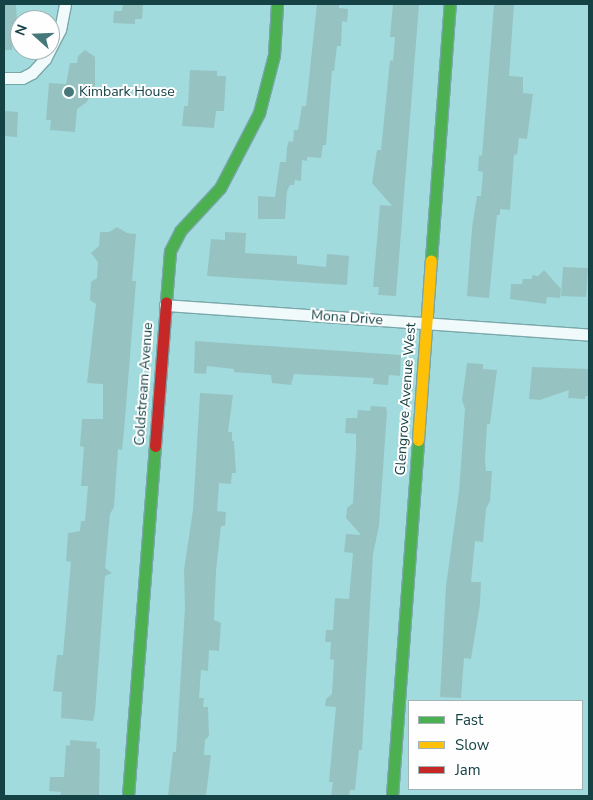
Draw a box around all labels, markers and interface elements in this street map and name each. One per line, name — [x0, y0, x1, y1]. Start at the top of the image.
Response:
north arrow — [10, 10, 60, 60]
text: N — [11, 22, 32, 38]
place label: Kimbark House — [79, 84, 175, 100]
marker: Kimbark House — [63, 86, 75, 98]
street label: Mona Drive — [311, 307, 383, 329]
street label: Coldstream Avenue — [131, 322, 157, 446]
street label: Glengrove Avenue West — [392, 322, 420, 476]
legend — [408, 700, 583, 790]
text: Fast — [455, 710, 483, 730]
text: Slow — [455, 735, 489, 755]
text: Jam — [455, 760, 481, 780]

